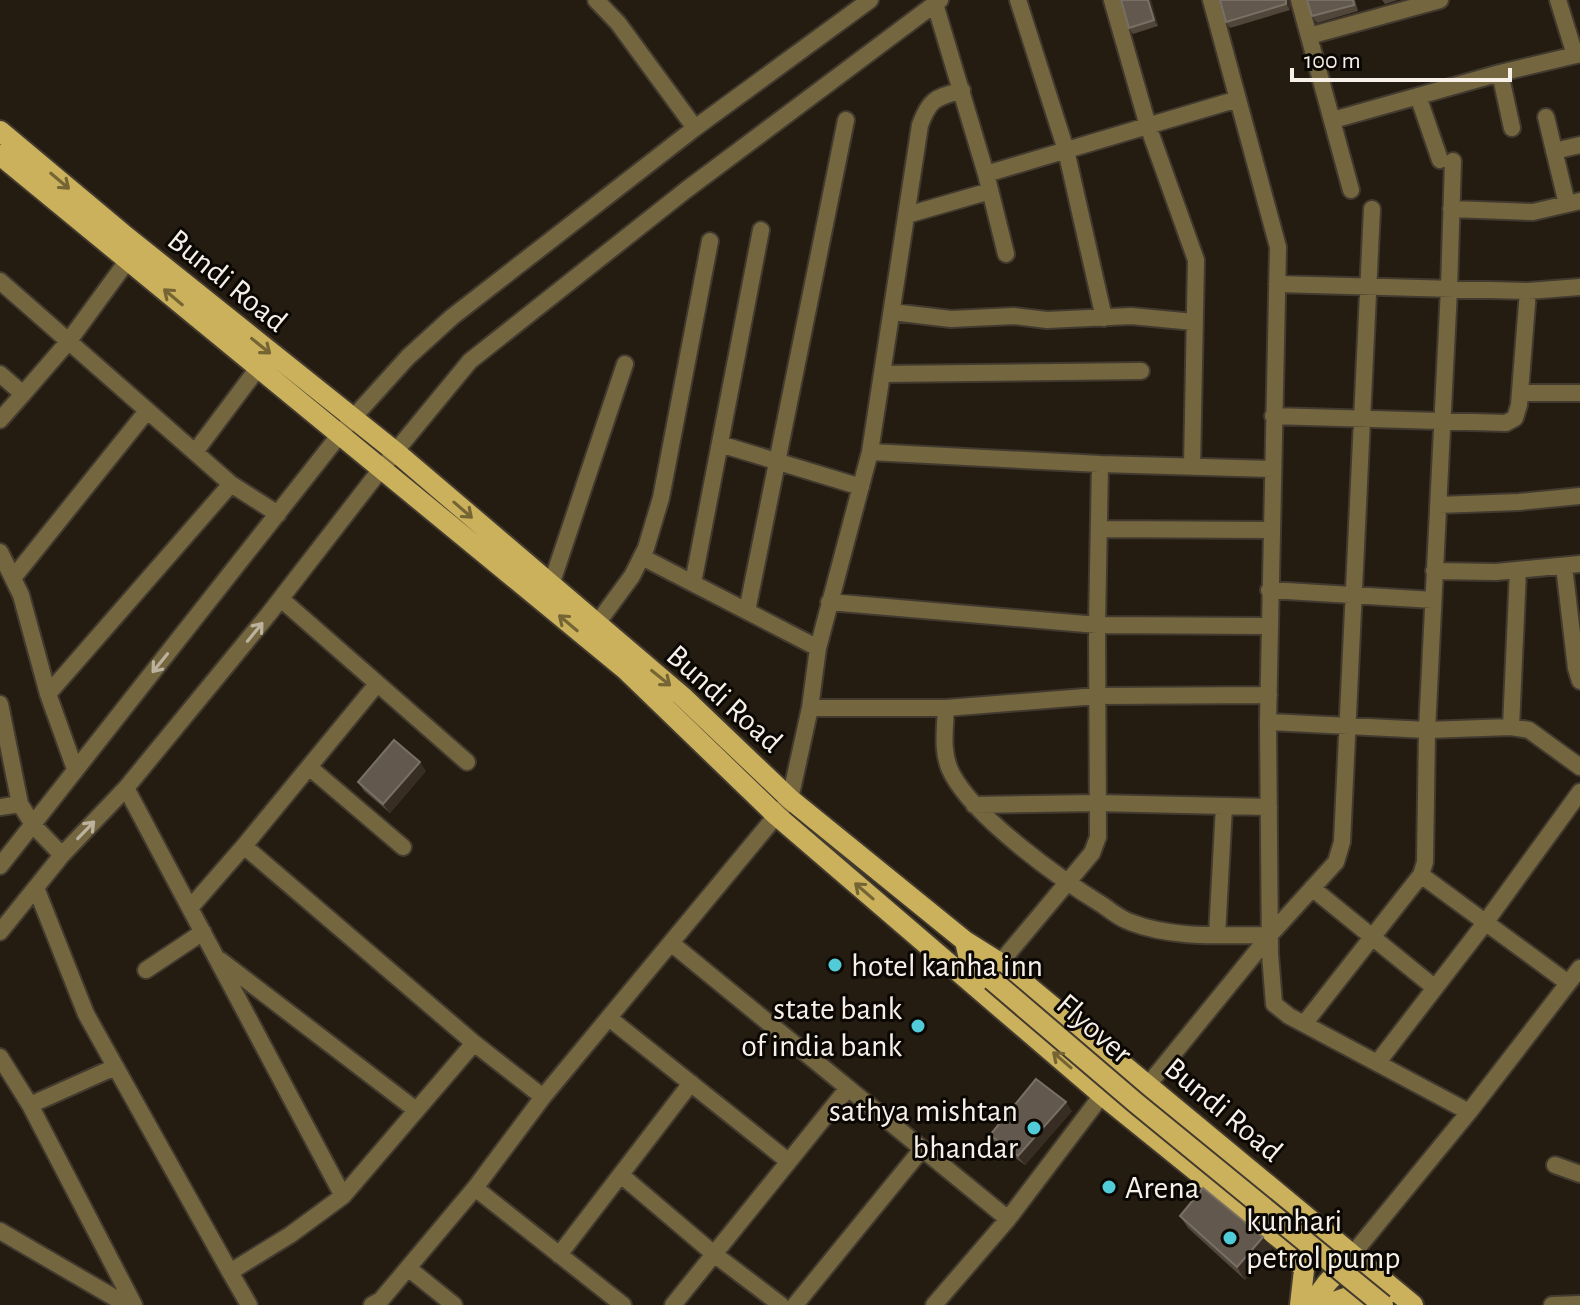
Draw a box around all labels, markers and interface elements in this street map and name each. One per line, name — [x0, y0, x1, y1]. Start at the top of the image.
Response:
scale bar — [1292, 32, 1510, 82]
text: 100 m — [1304, 49, 1361, 73]
one-way arrow — [49, 172, 70, 190]
street label: Bundi Road — [162, 223, 293, 338]
one-way arrow — [163, 288, 183, 306]
one-way arrow — [250, 337, 271, 355]
one-way arrow — [452, 501, 473, 519]
one-way arrow — [558, 614, 579, 632]
one-way arrow — [246, 622, 263, 643]
street label: Bundi Road — [661, 639, 788, 758]
one-way arrow — [151, 652, 169, 673]
one-way arrow — [650, 670, 671, 687]
one-way arrow — [76, 821, 95, 840]
one-way arrow — [855, 882, 875, 900]
place label: hotel kanha inn — [851, 950, 1043, 982]
marker: hotel kanha inn — [826, 956, 844, 974]
street label: Flyover — [1050, 988, 1139, 1070]
place label: state bank of india bank — [741, 993, 902, 1062]
marker: state bank of india bank — [909, 1017, 927, 1035]
one-way arrow — [1052, 1051, 1072, 1069]
street label: Bundi Road — [1158, 1052, 1288, 1168]
place label: sathya mishtan bhandar — [829, 1095, 1019, 1164]
marker: sathya mishtan bhandar — [1025, 1119, 1043, 1137]
place label: Arena — [1125, 1172, 1200, 1204]
marker: Arena — [1100, 1178, 1118, 1196]
place label: kunhari petrol pump — [1246, 1205, 1401, 1274]
marker: kunhari petrol pump — [1221, 1229, 1239, 1247]

